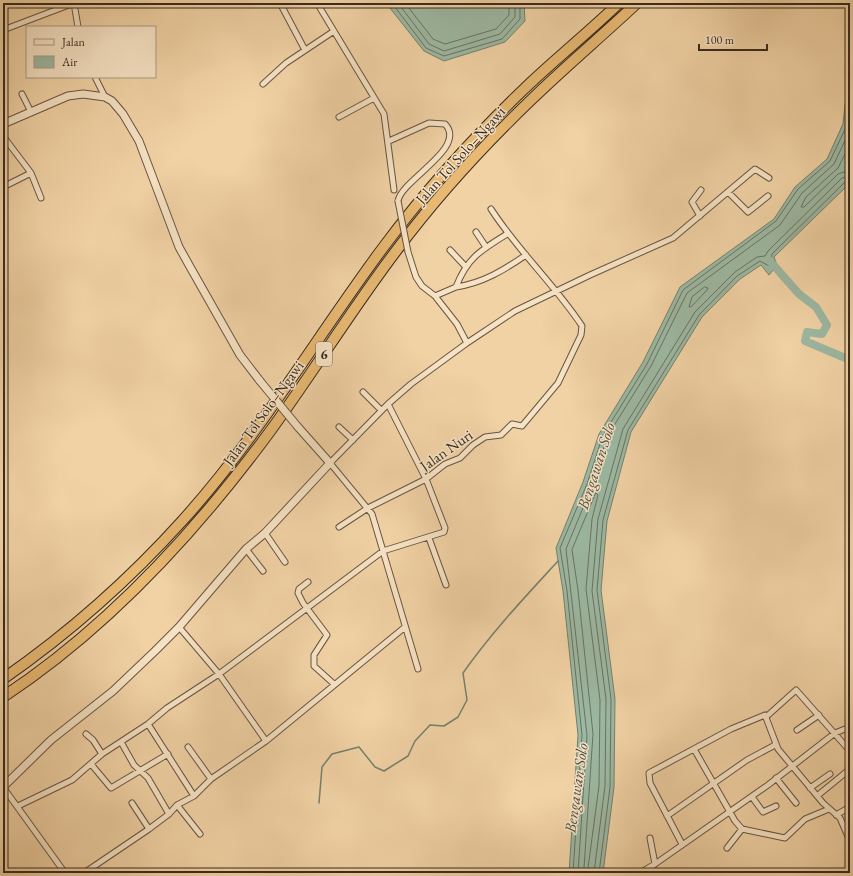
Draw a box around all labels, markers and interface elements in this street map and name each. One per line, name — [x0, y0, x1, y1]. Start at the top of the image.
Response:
legend — [26, 26, 156, 78]
scale bar — [699, 26, 767, 52]
text: 100 m — [705, 32, 735, 48]
text: Jalan — [61, 34, 86, 50]
text: Air — [61, 54, 77, 70]
street label: Jalan Tol Solo–Ngawi — [410, 102, 509, 209]
road number: 6 — [316, 342, 332, 366]
street label: Jalan Tol Solo–Ngawi — [217, 356, 308, 471]
water label: Bengawan Solo — [572, 420, 620, 513]
street label: Jalan Nuri — [414, 425, 476, 476]
water label: Bengawan Solo — [559, 742, 593, 835]

